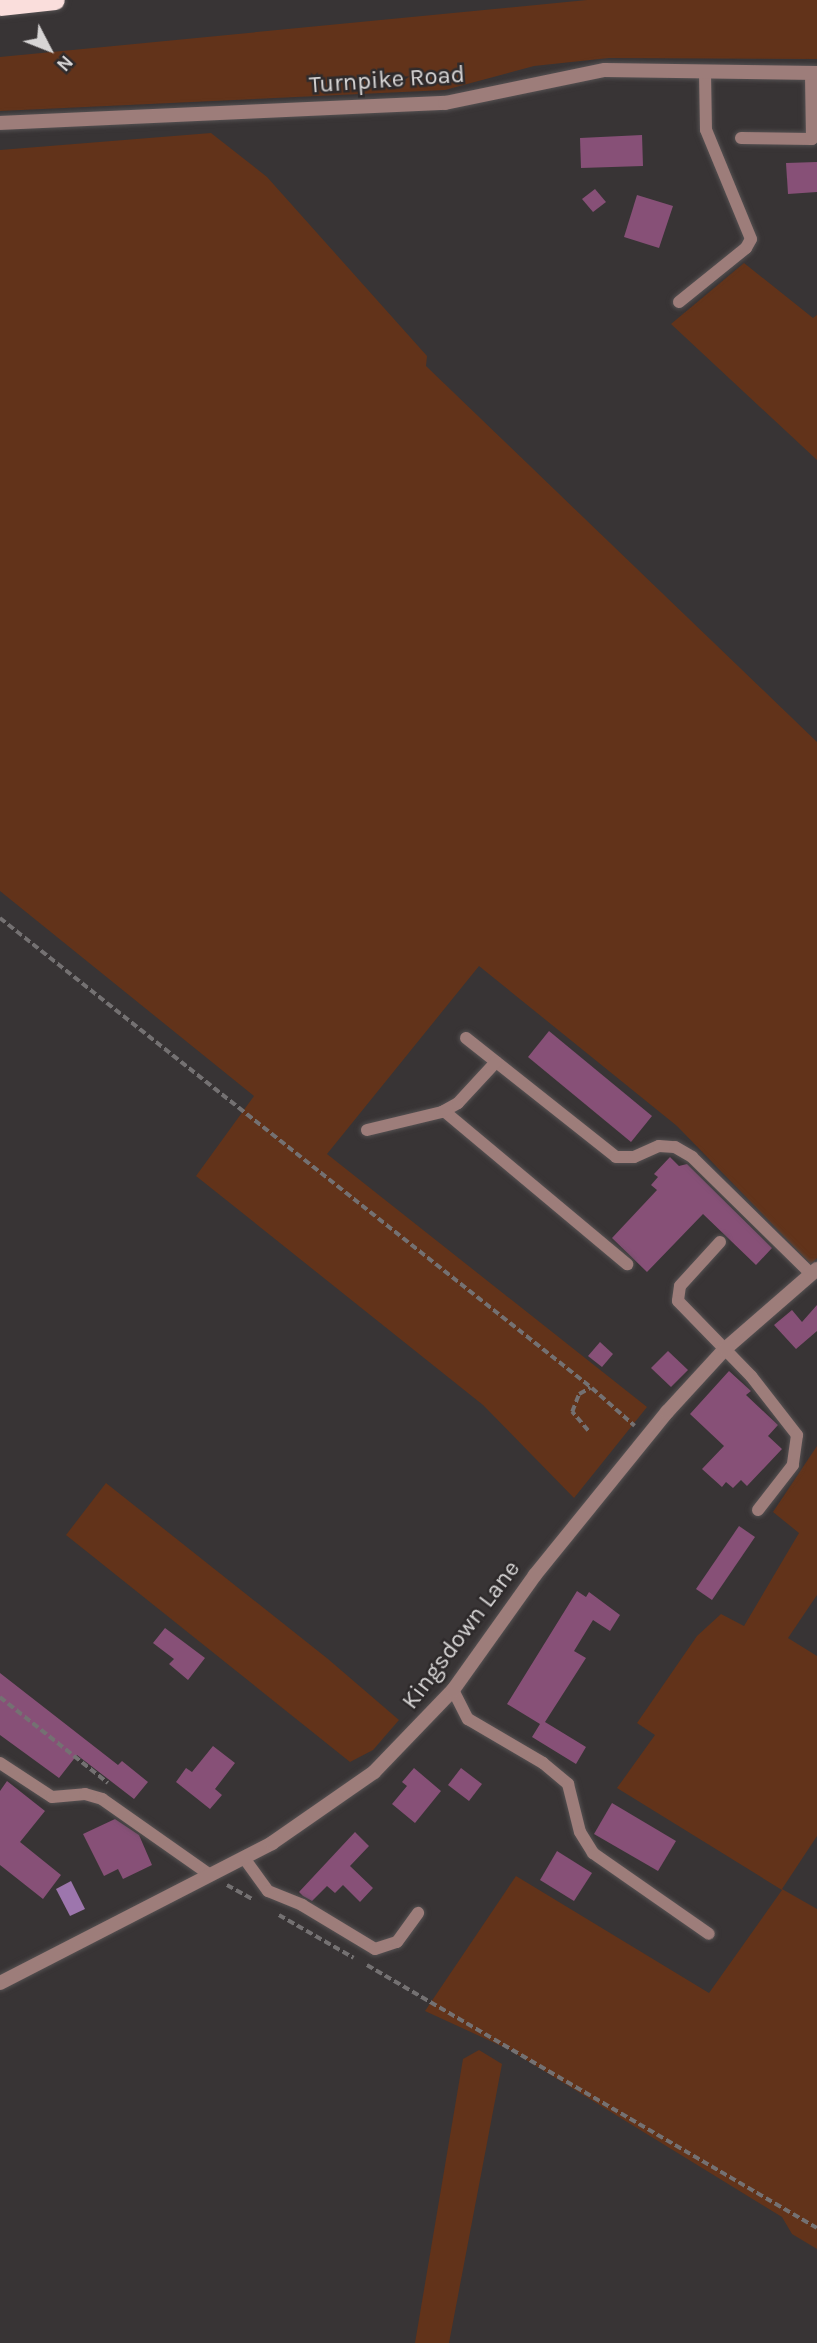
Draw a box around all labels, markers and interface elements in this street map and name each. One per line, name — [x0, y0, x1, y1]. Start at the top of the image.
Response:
north arrow — [14, 14, 84, 84]
text: N — [52, 51, 77, 75]
street label: Turnpike Road — [308, 60, 466, 100]
street label: Kingsdown Lane — [396, 1555, 526, 1715]

